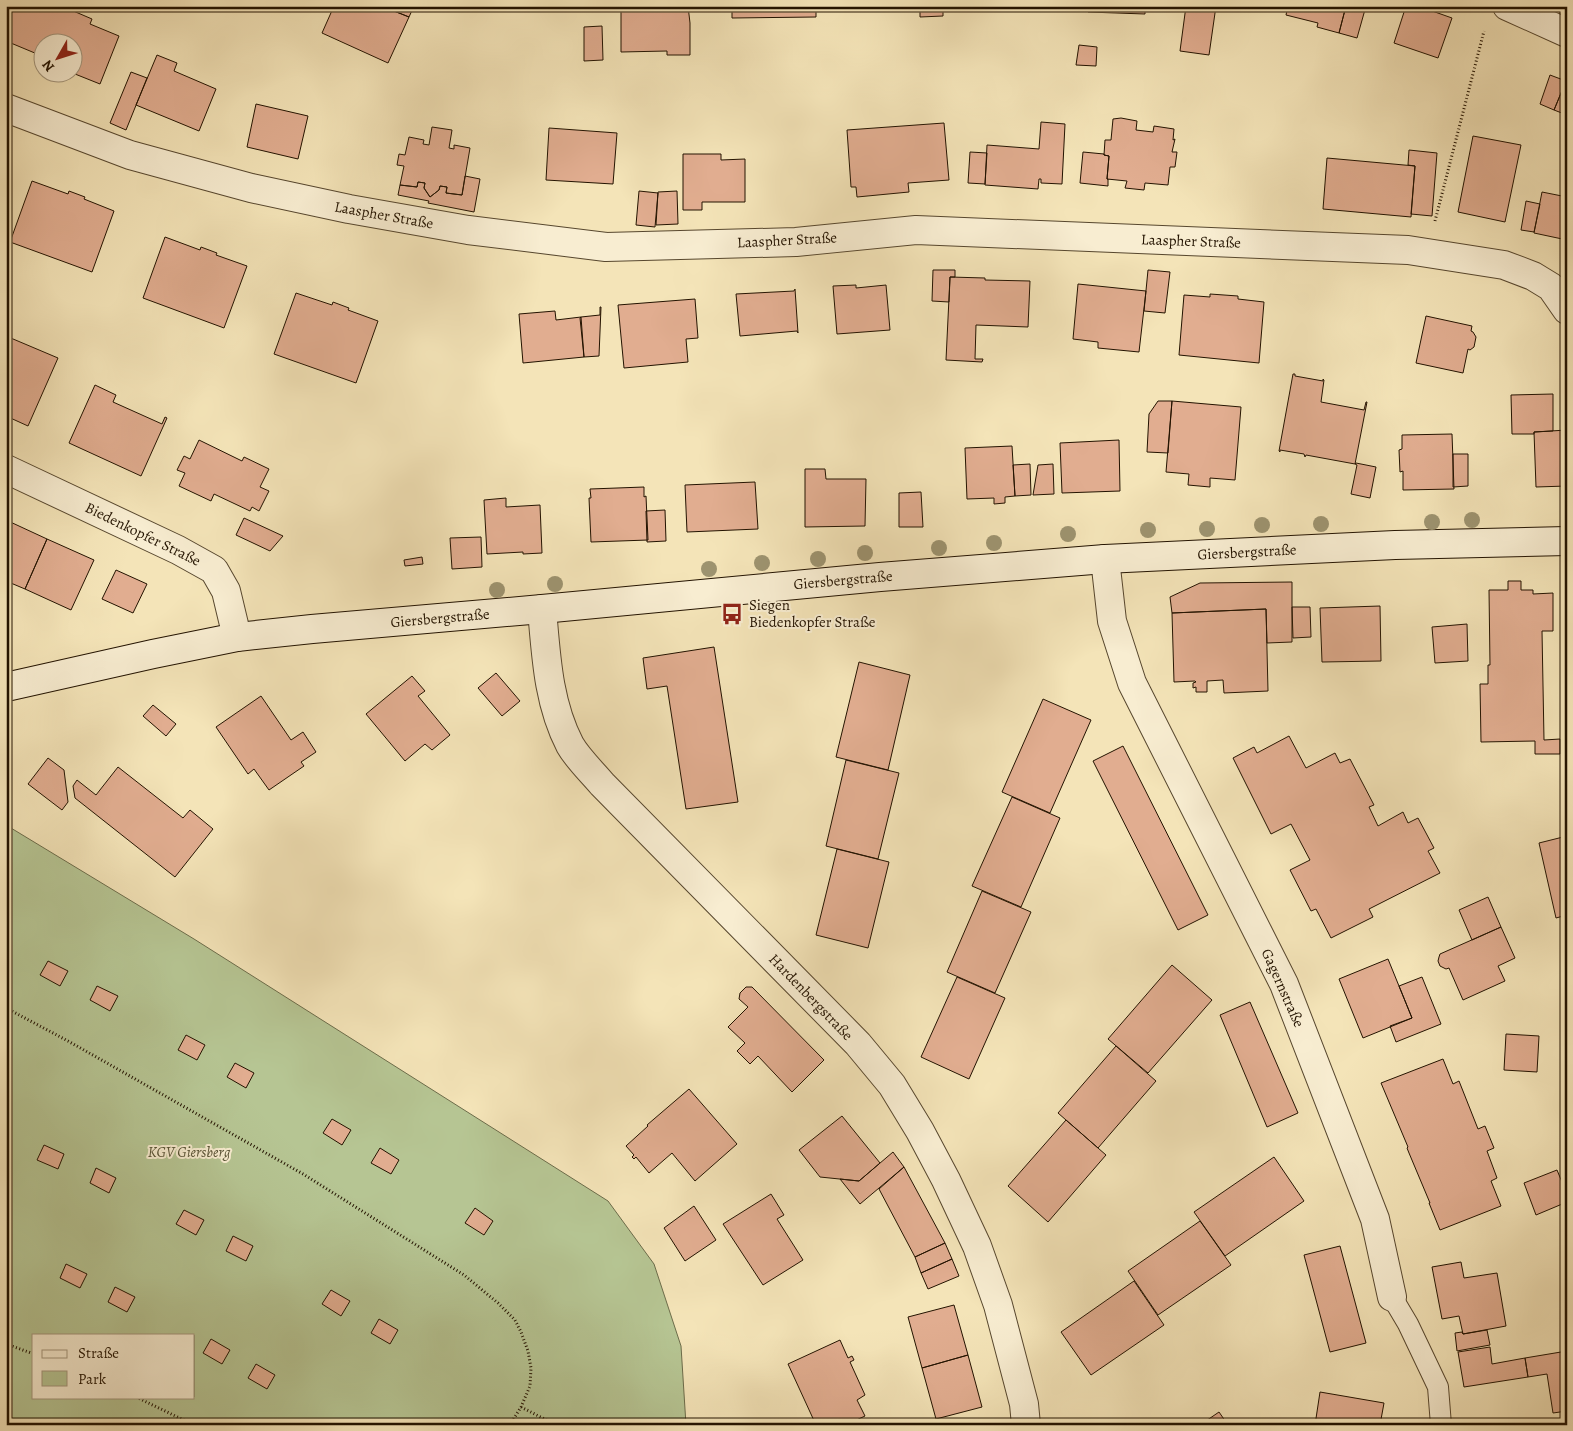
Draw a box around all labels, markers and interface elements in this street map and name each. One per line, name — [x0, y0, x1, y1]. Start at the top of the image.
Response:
north arrow — [32, 32, 82, 82]
text: N — [38, 56, 59, 76]
street label: Laaspher Straße — [333, 196, 435, 234]
street label: Laaspher Straße — [737, 227, 838, 253]
street label: Laaspher Straße — [1141, 229, 1242, 253]
street label: Biedenkopfer Straße — [82, 497, 204, 571]
street label: Giersbergstraße — [1197, 539, 1297, 565]
street label: Giersbergstraße — [793, 566, 894, 594]
place label: Siegen Biedenkopfer Straße — [749, 595, 876, 632]
bus stop icon: Siegen Biedenkopfer Straße — [719, 601, 745, 627]
street label: Giersbergstraße — [390, 604, 491, 632]
street label: Gagernstraße — [1257, 945, 1309, 1031]
street label: Hardenbergstraße — [764, 949, 858, 1045]
park label: KGV Giersberg — [148, 1142, 231, 1162]
legend — [32, 1334, 195, 1398]
text: Straße — [78, 1343, 119, 1363]
text: Park — [78, 1369, 107, 1389]

